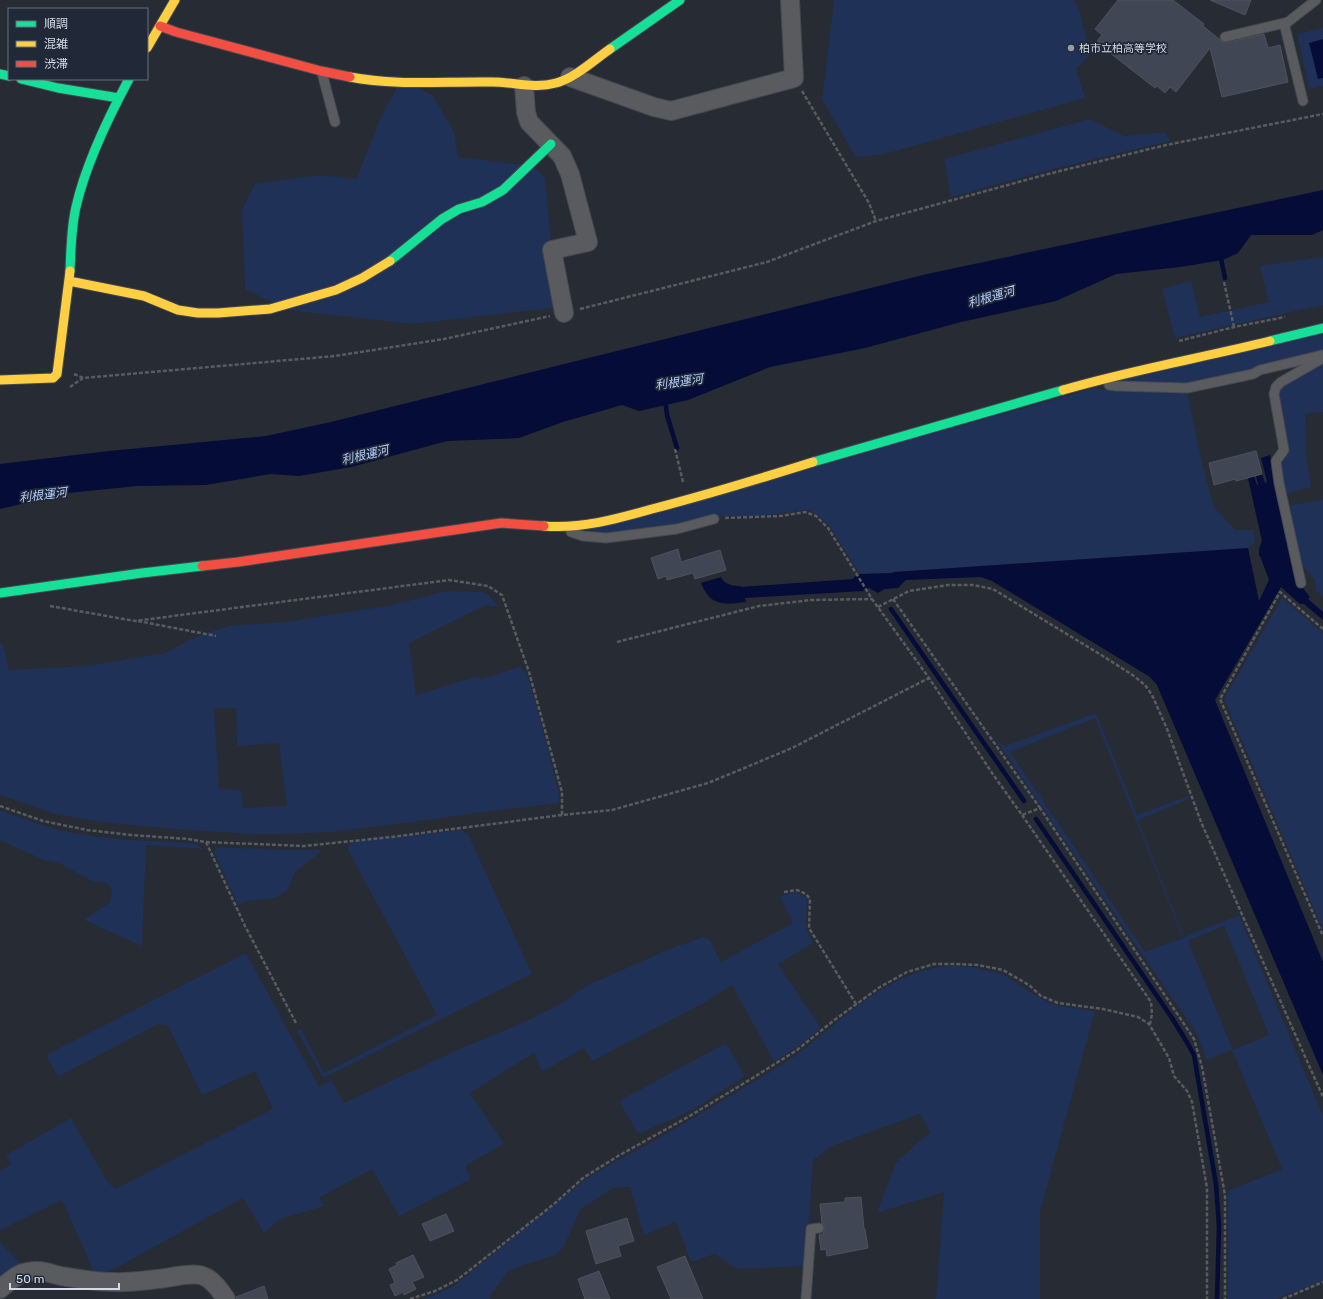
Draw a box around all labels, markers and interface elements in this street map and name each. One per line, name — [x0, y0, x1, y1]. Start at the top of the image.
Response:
legend — [8, 8, 148, 80]
text: 順調 — [44, 17, 68, 31]
text: 混雑 — [44, 37, 68, 51]
place label: 柏市立柏高等学校 — [1079, 42, 1167, 55]
marker: 柏市立柏高等学校 — [1066, 43, 1076, 53]
text: 渋滞 — [44, 57, 68, 71]
water label: 利根運河 — [966, 283, 1018, 310]
water label: 利根運河 — [654, 371, 706, 392]
water label: 利根運河 — [340, 442, 392, 467]
water label: 利根運河 — [18, 485, 70, 505]
scale bar — [10, 1265, 119, 1291]
text: 50 m — [16, 1272, 44, 1286]

